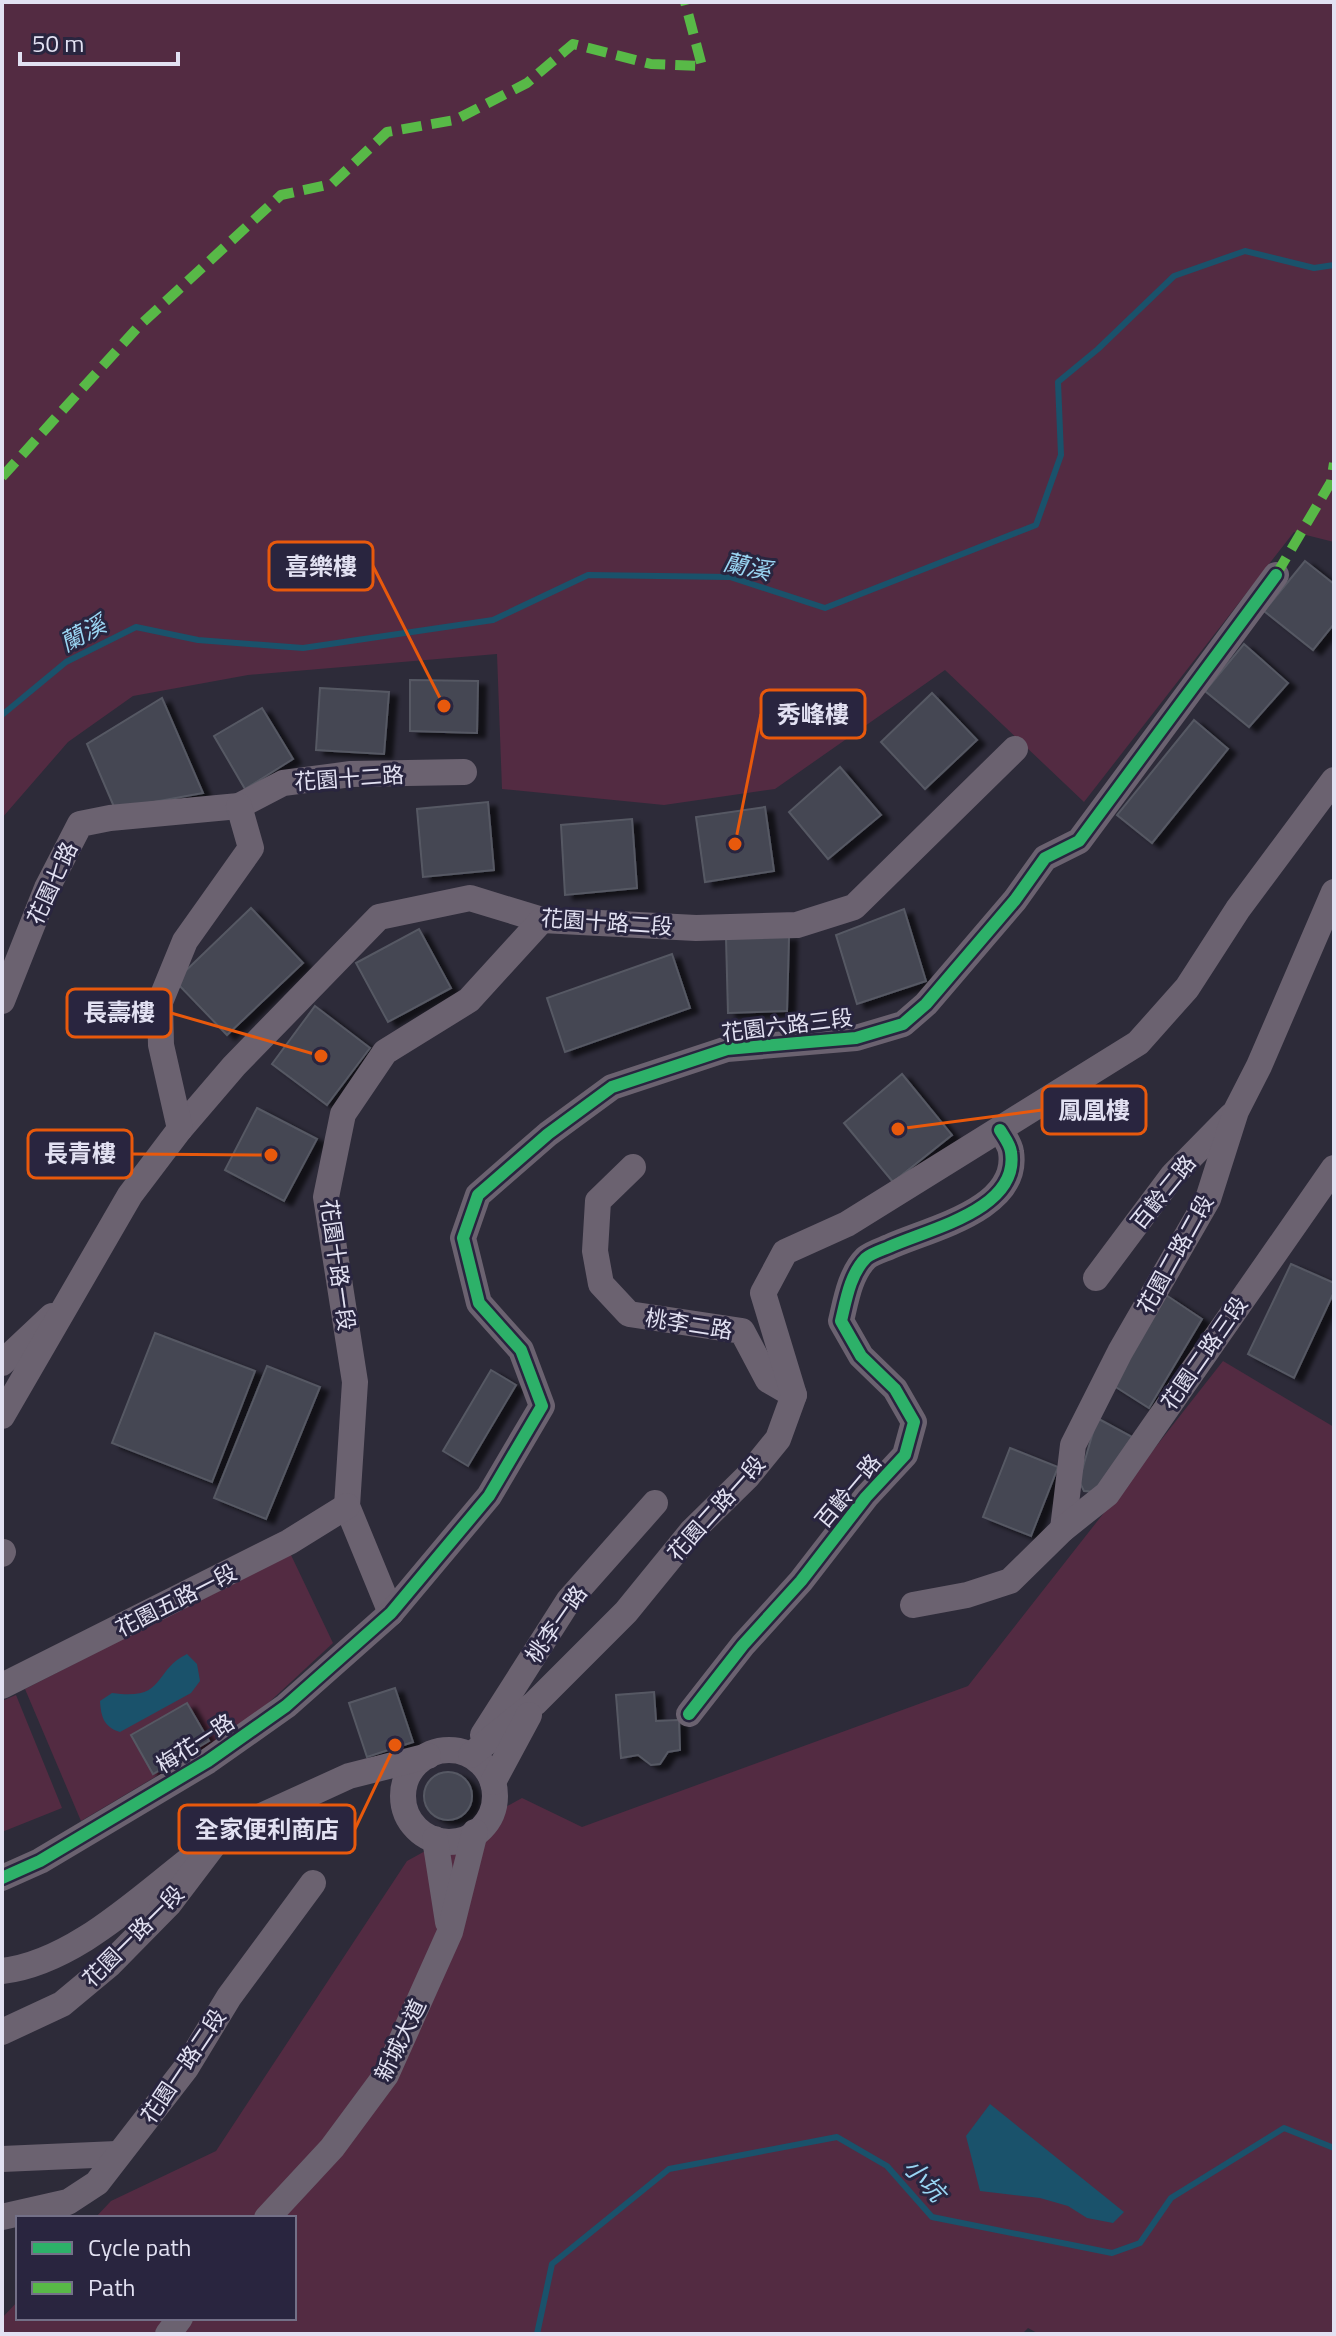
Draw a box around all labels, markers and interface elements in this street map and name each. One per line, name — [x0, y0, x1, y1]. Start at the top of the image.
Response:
scale bar — [20, 16, 178, 66]
text: 50 m — [32, 25, 84, 61]
callout: 喜樂樓 — [269, 542, 373, 590]
water label: 蘭溪 — [720, 543, 778, 590]
text: 喜樂樓 — [285, 548, 357, 584]
water label: 蘭溪 — [53, 605, 115, 660]
callout: 秀峰樓 — [761, 690, 865, 738]
text: 秀峰樓 — [777, 696, 849, 732]
street label: 花園十二路 — [293, 757, 405, 799]
street label: 花園七路 — [18, 836, 86, 930]
street label: 花園十路二段 — [540, 900, 674, 944]
callout: 長壽樓 — [67, 989, 171, 1037]
text: 長壽樓 — [83, 994, 155, 1030]
street label: 花園六路三段 — [719, 1000, 855, 1050]
callout: 鳳凰樓 — [1042, 1086, 1146, 1134]
text: 鳳凰樓 — [1058, 1092, 1130, 1128]
callout: 長青樓 — [28, 1130, 132, 1178]
text: 長青樓 — [44, 1135, 116, 1171]
street label: 百齡二路 — [1122, 1147, 1204, 1237]
street label: 花園二路二段 — [1128, 1188, 1222, 1320]
street label: 花園十路一段 — [312, 1197, 364, 1333]
street label: 花園二路三段 — [1152, 1289, 1256, 1417]
street label: 桃李二路 — [643, 1300, 735, 1348]
street label: 百齡一路 — [807, 1446, 889, 1536]
street label: 花園二路一段 — [659, 1448, 773, 1568]
street label: 花園五路一段 — [109, 1555, 243, 1645]
street label: 桃李一路 — [517, 1578, 595, 1670]
street label: 梅花一路 — [149, 1705, 241, 1781]
callout: 全家便利商店 — [179, 1805, 355, 1853]
text: 全家便利商店 — [195, 1811, 339, 1847]
street label: 花園一路一段 — [74, 1877, 192, 1995]
street label: 新城大道 — [365, 1993, 435, 2087]
street label: 花園一路二段 — [132, 2002, 234, 2130]
water label: 小坑 — [895, 2149, 956, 2211]
legend — [16, 2216, 296, 2320]
text: Cycle path — [88, 2229, 191, 2265]
text: Path — [88, 2269, 135, 2305]

